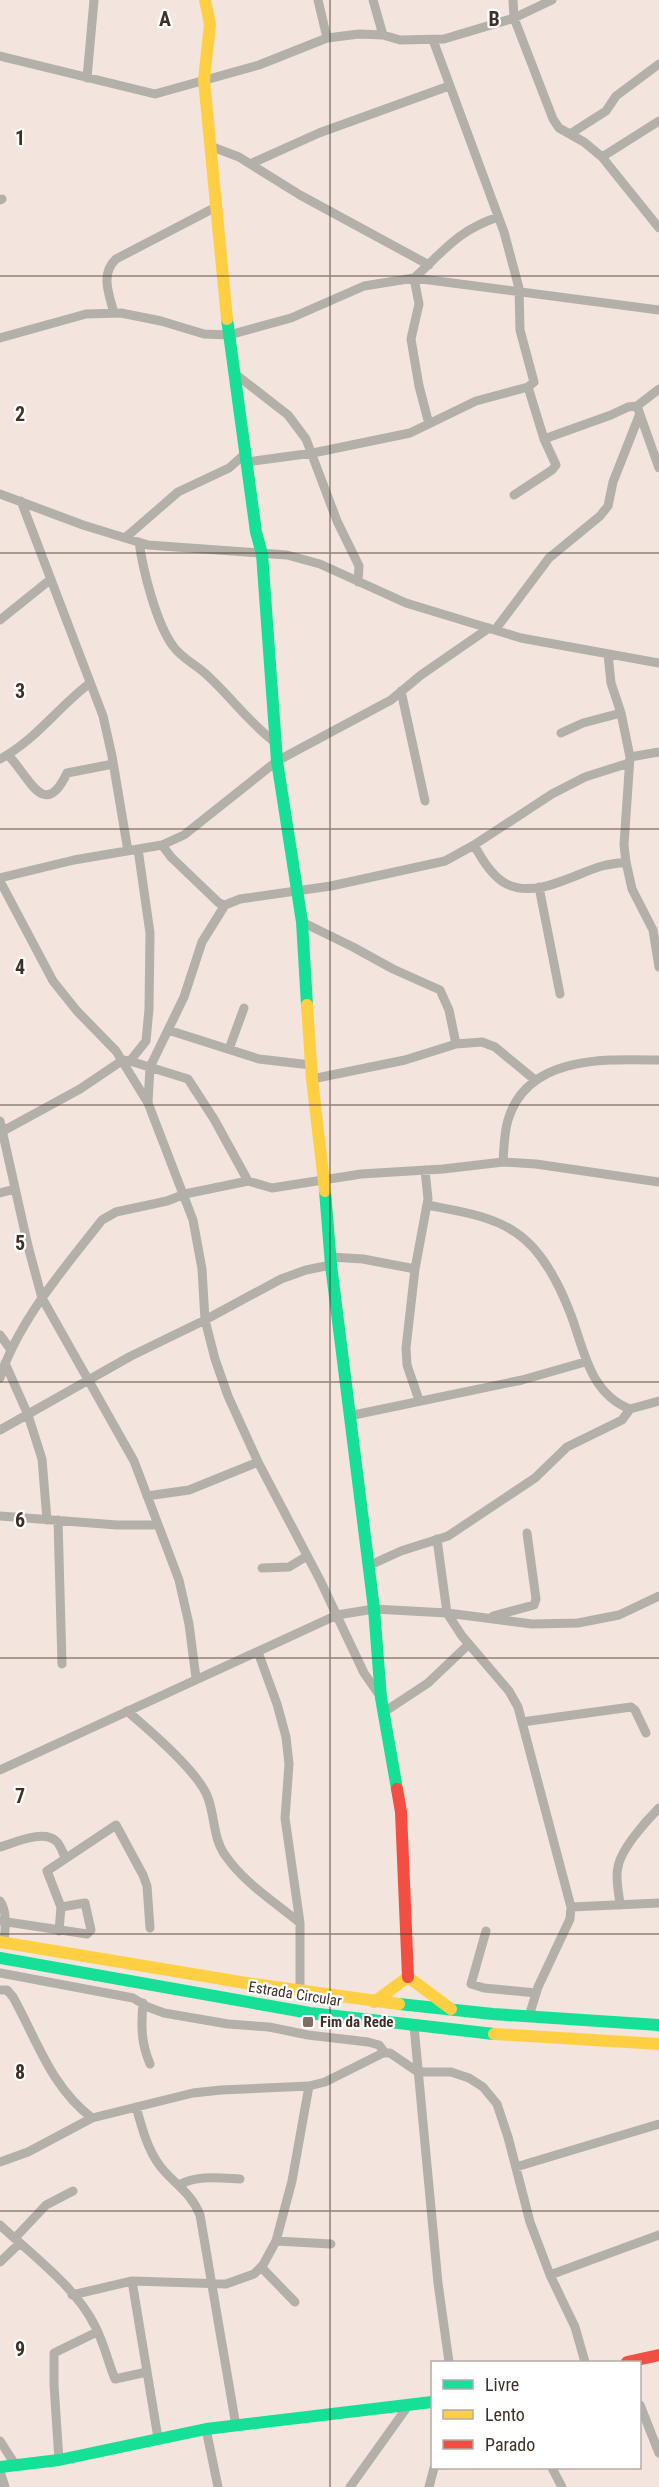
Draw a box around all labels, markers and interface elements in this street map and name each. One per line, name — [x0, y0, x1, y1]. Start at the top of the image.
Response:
text: A — [159, 7, 171, 31]
text: B — [488, 7, 500, 31]
text: 1 — [15, 126, 25, 150]
text: 2 — [15, 402, 25, 426]
text: 3 — [15, 679, 25, 703]
text: 4 — [15, 955, 25, 979]
text: 5 — [15, 1231, 25, 1255]
text: 6 — [15, 1508, 25, 1532]
text: 7 — [15, 1784, 25, 1808]
street label: Estrada Circular — [247, 1978, 343, 2010]
place label: Fim da Rede — [320, 2013, 394, 2031]
marker: Fim da Rede — [301, 2015, 315, 2029]
text: 8 — [15, 2060, 25, 2084]
text: 9 — [15, 2337, 25, 2361]
legend — [431, 2361, 641, 2469]
text: Livre — [485, 2374, 519, 2395]
text: Lento — [485, 2404, 525, 2425]
text: Parado — [485, 2434, 535, 2455]

